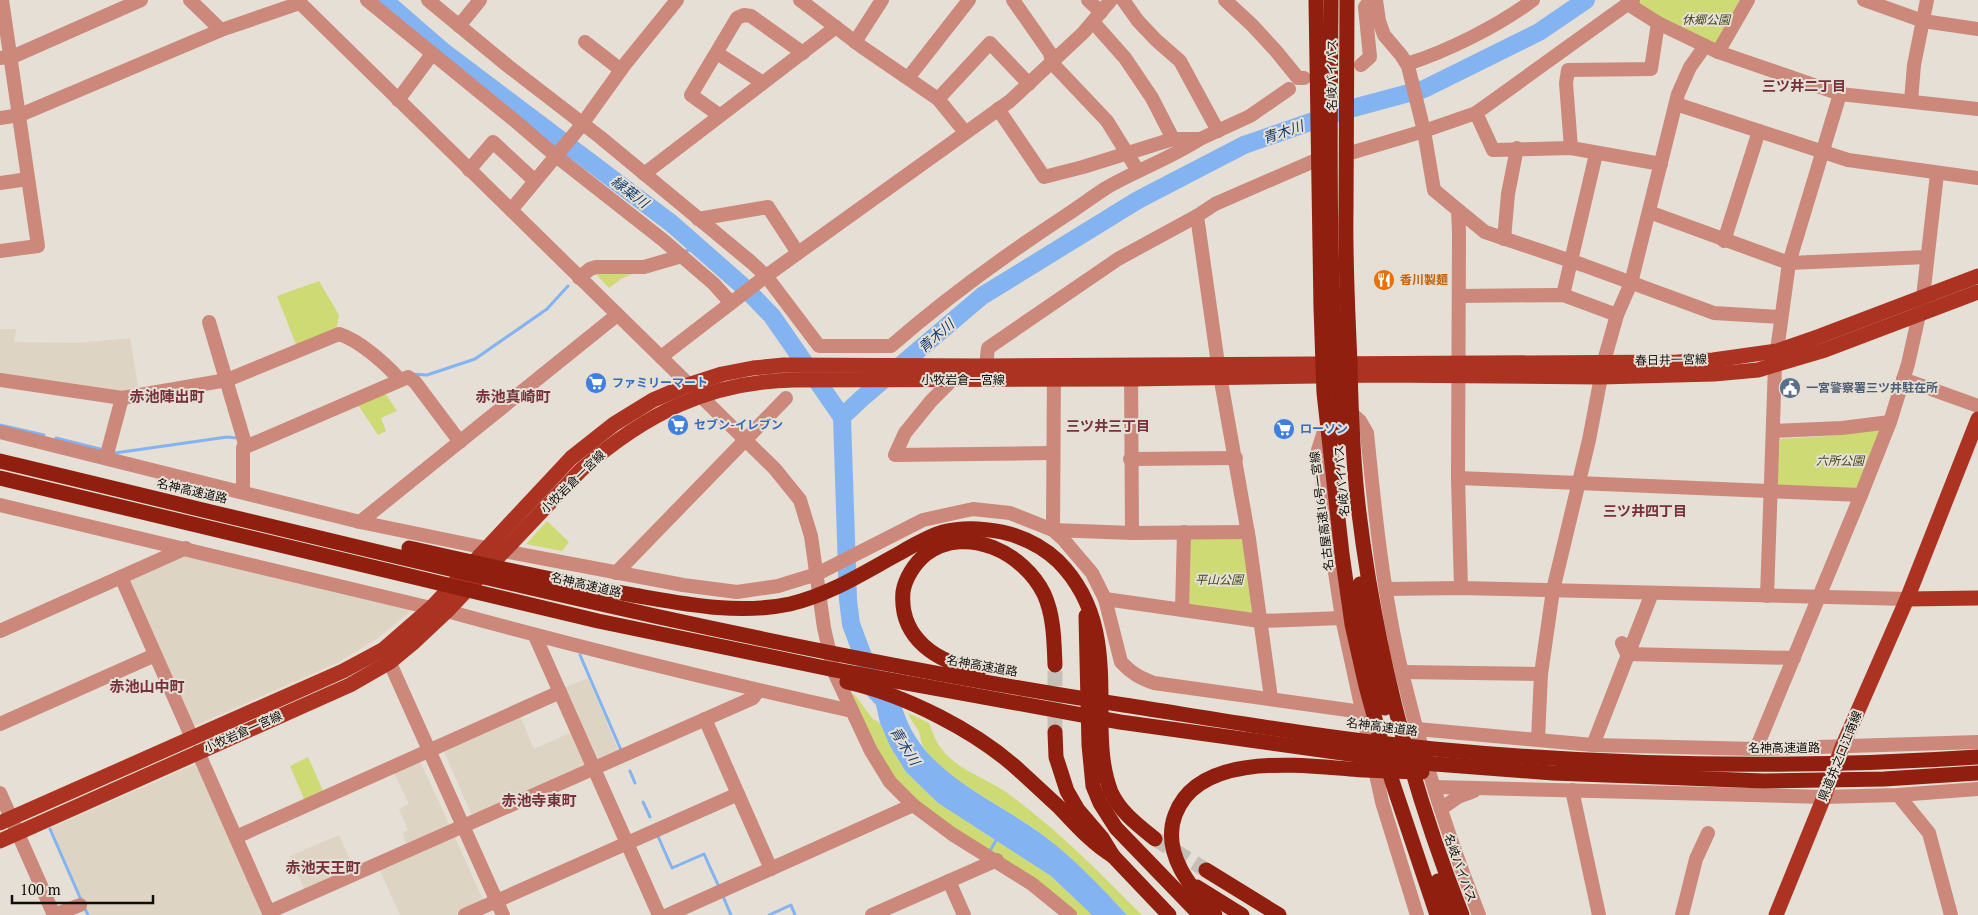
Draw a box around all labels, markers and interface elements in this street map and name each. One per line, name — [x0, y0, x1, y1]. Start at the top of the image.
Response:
park label: 休郷公園 — [1682, 12, 1732, 27]
street label: 名岐バイパス — [1324, 39, 1339, 111]
district label: 三ツ井二丁目 — [1762, 76, 1846, 95]
water label: 青木川 — [1260, 115, 1308, 147]
water label: 縁葉川 — [608, 171, 654, 213]
restaurant icon: 香川製麺 — [1372, 268, 1396, 292]
place label: 香川製麺 — [1400, 272, 1448, 287]
water label: 青木川 — [914, 313, 959, 357]
street label: 春日井一宮線 — [1635, 351, 1707, 368]
supermarket icon: ファミリーマート — [584, 371, 608, 395]
street label: 小牧岩倉一宮線 — [921, 372, 1005, 387]
place label: ファミリーマート — [612, 375, 708, 390]
public building icon: 一宮警察署三ツ井駐在所 — [1778, 376, 1802, 400]
place label: 一宮警察署三ツ井駐在所 — [1806, 380, 1938, 395]
district label: 赤池陣出町 — [129, 386, 205, 406]
district label: 赤池真崎町 — [475, 386, 551, 406]
supermarket icon: セブン-イレブン — [666, 413, 690, 437]
district label: 三ツ井三丁目 — [1066, 416, 1150, 435]
place label: セブン-イレブン — [694, 417, 783, 432]
supermarket icon: ローソン — [1272, 417, 1296, 441]
place label: ローソン — [1300, 421, 1348, 436]
street label: 名岐バイパス — [1331, 445, 1352, 517]
street label: 小牧岩倉一宮線 — [537, 447, 608, 516]
street label: 名古屋高速16号一宮線 — [1307, 450, 1336, 572]
park label: 六所公園 — [1816, 453, 1866, 468]
street label: 名神高速道路 — [155, 475, 229, 506]
district label: 三ツ井四丁目 — [1603, 501, 1687, 520]
street label: 名神高速道路 — [549, 569, 623, 600]
park label: 平山公園 — [1195, 572, 1245, 587]
street label: 名神高速道路 — [945, 652, 1019, 679]
district label: 赤池山中町 — [109, 676, 185, 696]
street label: 小牧岩倉一宮線 — [201, 708, 284, 755]
street label: 県道井之口江南線 — [1815, 708, 1864, 803]
street label: 名神高速道路 — [1345, 715, 1419, 738]
water label: 青木川 — [886, 723, 926, 770]
street label: 名神高速道路 — [1748, 740, 1820, 755]
district label: 赤池寺東町 — [501, 790, 577, 810]
street label: 名岐バイパス — [1441, 832, 1480, 904]
district label: 赤池天王町 — [285, 857, 361, 877]
scale bar — [12, 872, 154, 904]
text: 100 m — [20, 879, 61, 899]

